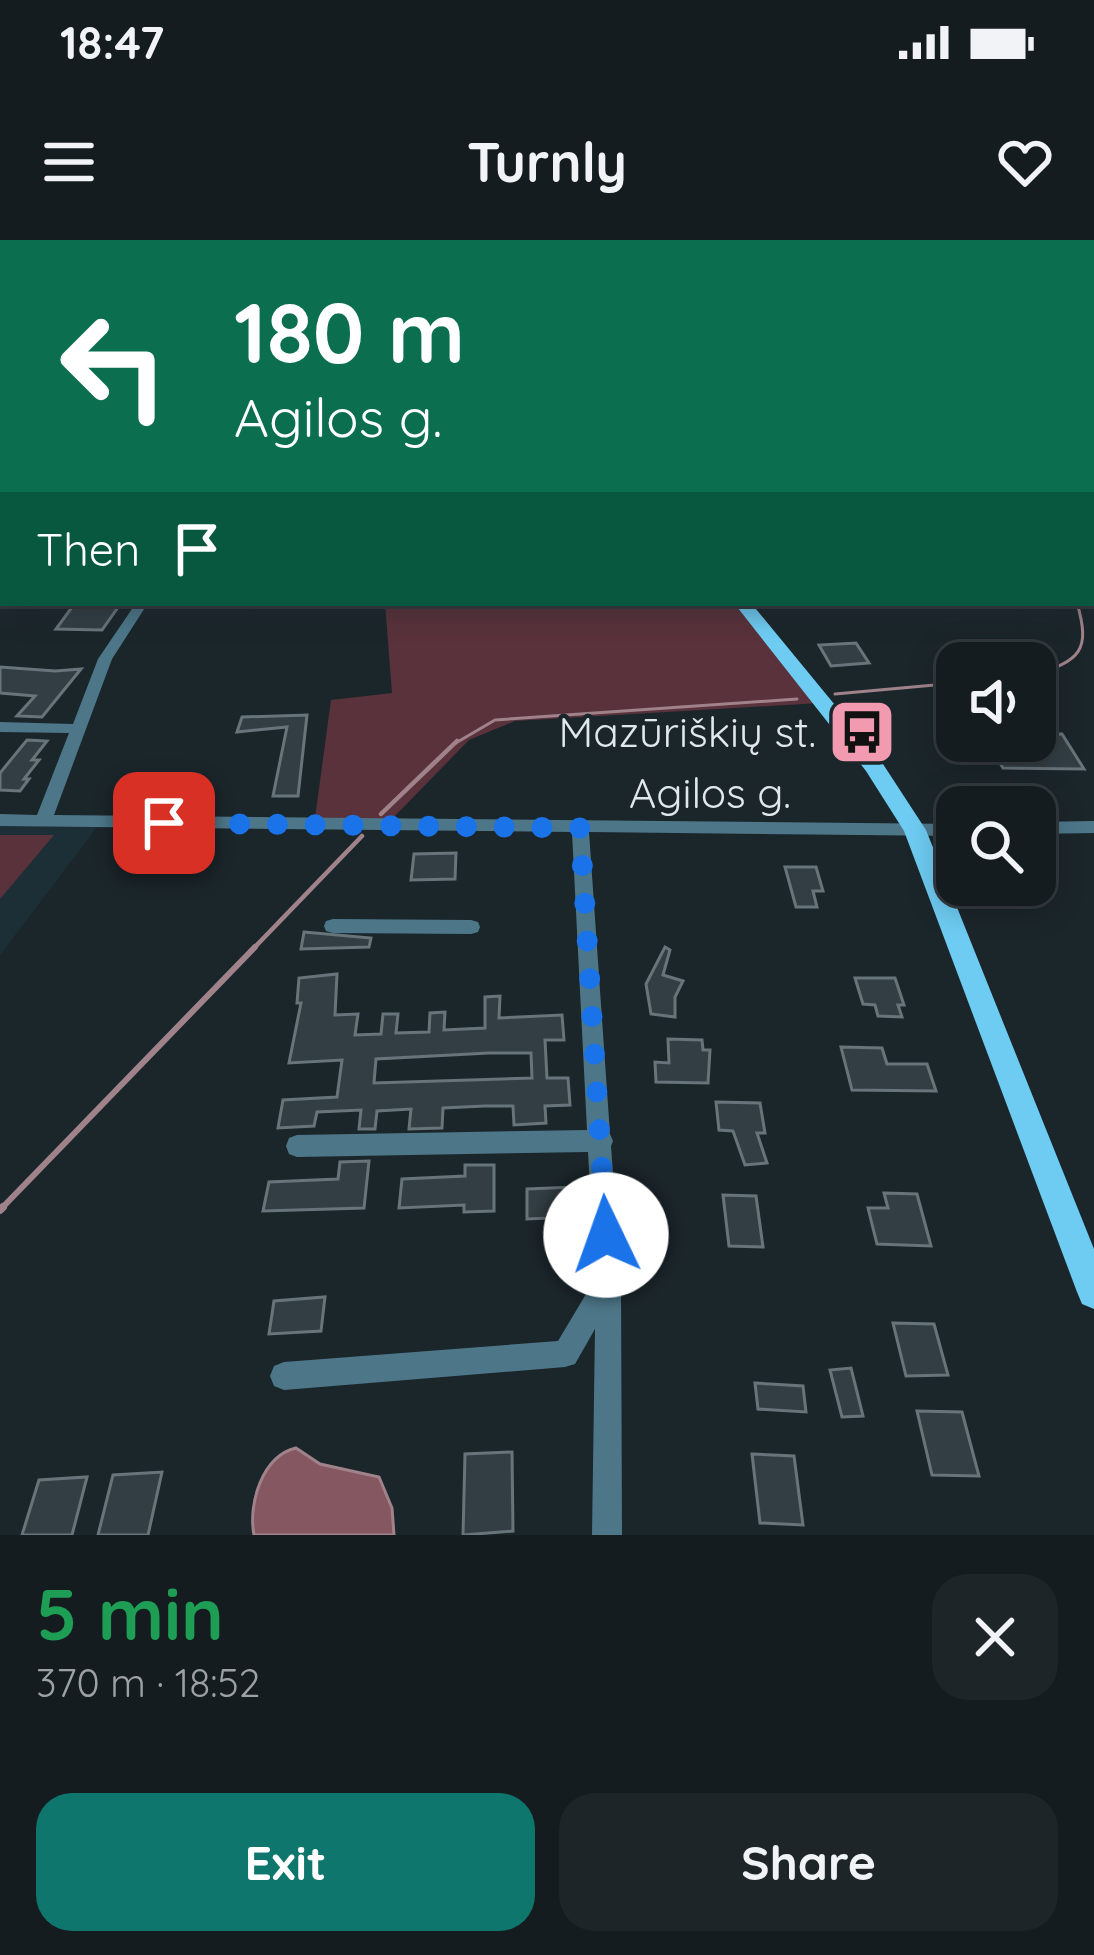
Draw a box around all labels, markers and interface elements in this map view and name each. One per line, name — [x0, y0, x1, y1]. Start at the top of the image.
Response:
text: 18:47 — [60, 14, 164, 70]
text: Turnly — [467, 128, 627, 196]
icon: menu — [36, 129, 102, 195]
icon: heart — [992, 129, 1058, 195]
text: 180 m — [234, 279, 465, 384]
icon: left — [36, 288, 192, 444]
text: Agilos g. — [234, 383, 442, 451]
icon: arrive — [164, 516, 230, 582]
text: Then — [36, 521, 140, 577]
map controls — [936, 642, 1056, 906]
button: sound — [936, 642, 1056, 762]
bus stop icon: Mazūriškių st. — [827, 697, 897, 767]
place label: Mazūriškių st. — [559, 705, 816, 758]
street label: Agilos g. — [629, 766, 791, 819]
pin — [113, 772, 215, 874]
button: search — [936, 786, 1056, 906]
icon: arrive — [131, 790, 197, 856]
position arrow — [543, 1172, 669, 1298]
text: 5 min — [36, 1568, 224, 1658]
button: close — [932, 1574, 1058, 1700]
text: 370 m · 18:52 — [36, 1658, 260, 1707]
button: Exit — [36, 1793, 535, 1931]
button: Share — [559, 1793, 1058, 1931]

